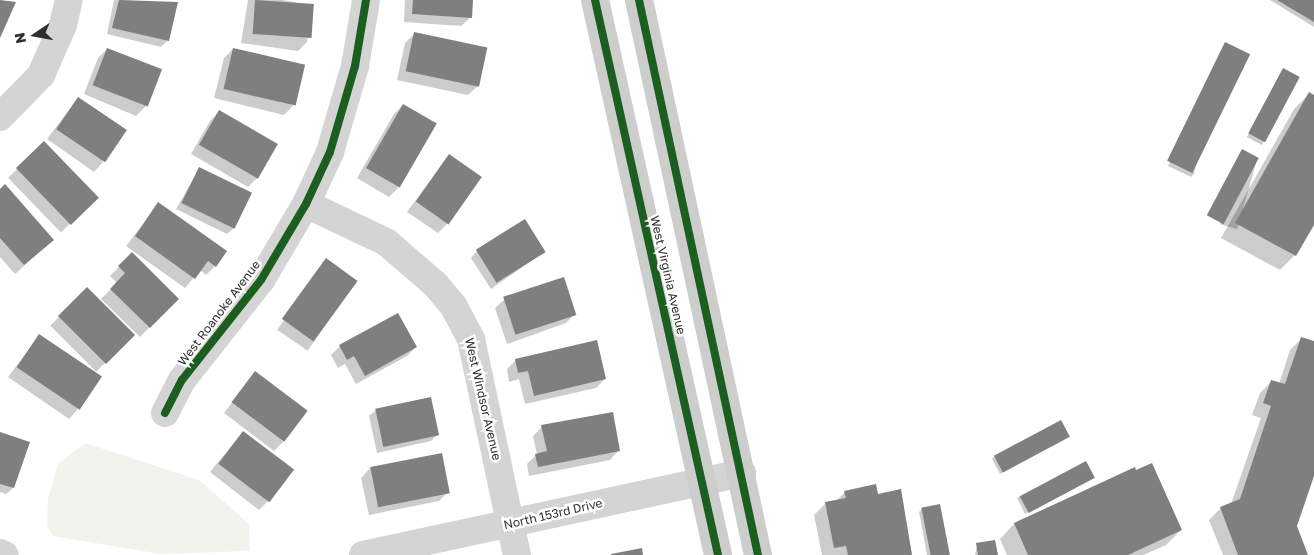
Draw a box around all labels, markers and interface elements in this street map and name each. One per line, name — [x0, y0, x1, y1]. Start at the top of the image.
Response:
north arrow — [10, 10, 60, 60]
text: N — [10, 31, 29, 45]
street label: West Virginia Avenue — [647, 214, 689, 336]
street label: West Roanoke Avenue — [175, 258, 263, 368]
street label: West Windsor Avenue — [462, 336, 504, 462]
street label: North 153rd Drive — [502, 496, 604, 532]

